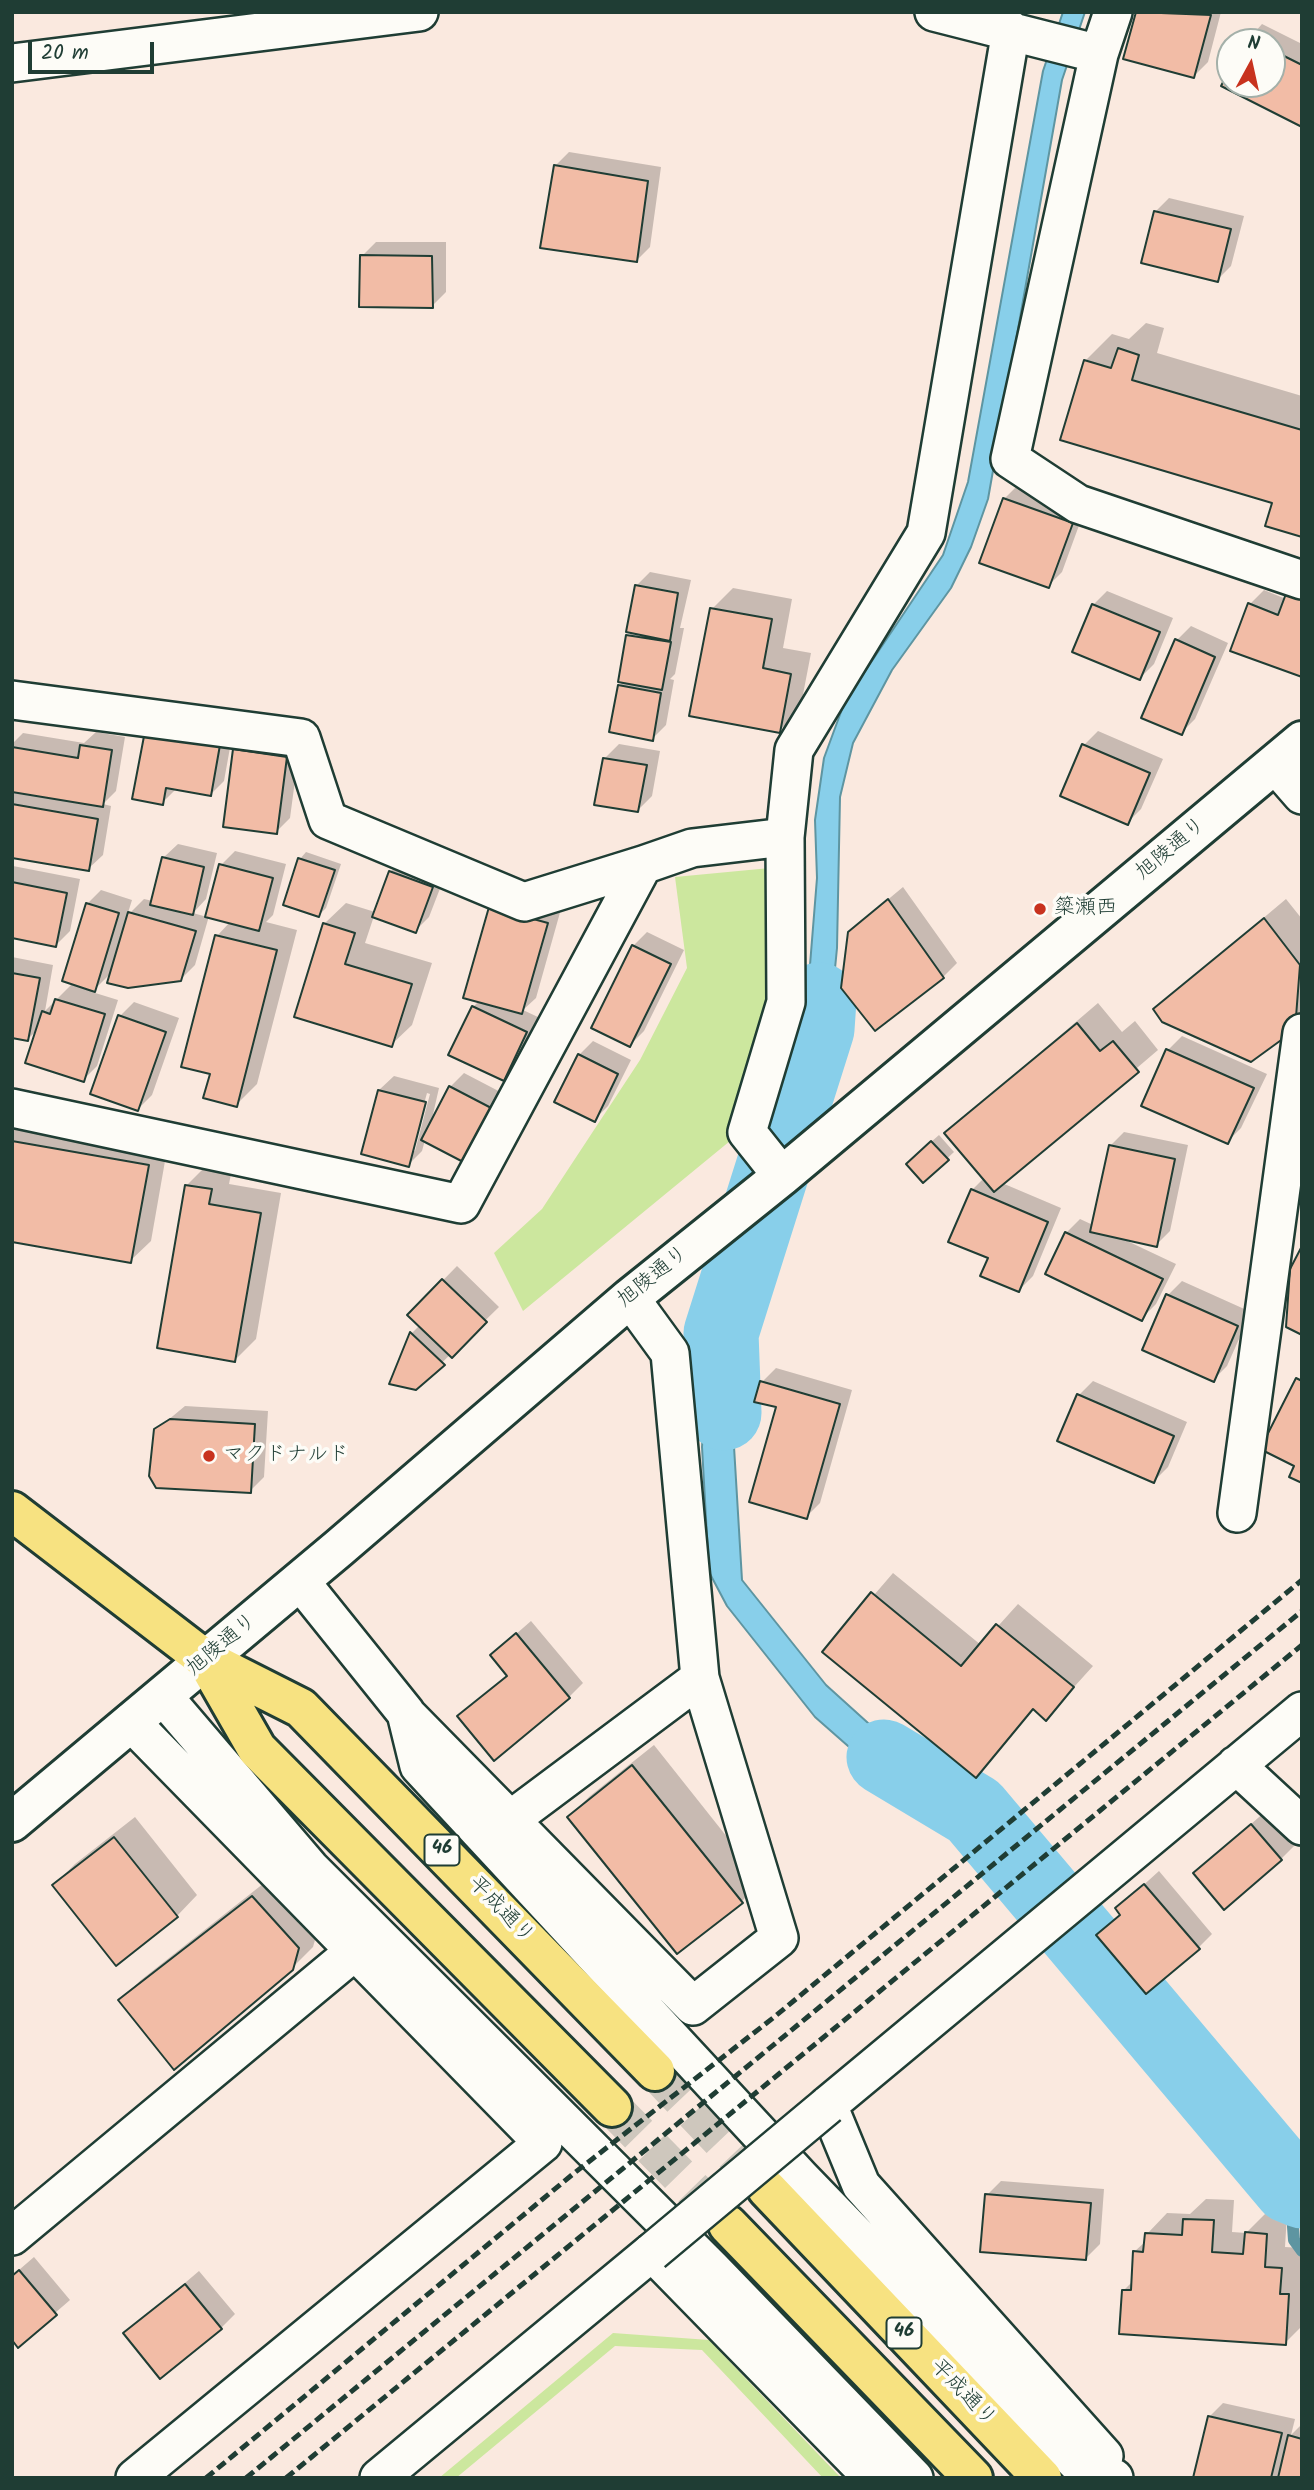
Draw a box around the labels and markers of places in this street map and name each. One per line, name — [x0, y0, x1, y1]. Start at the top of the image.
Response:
place label: 簗瀬西 — [1054, 896, 1117, 922]
marker: 簗瀬西 — [1032, 901, 1048, 917]
place label: マクドナルド — [223, 1443, 349, 1469]
marker: マクドナルド — [201, 1448, 217, 1464]

